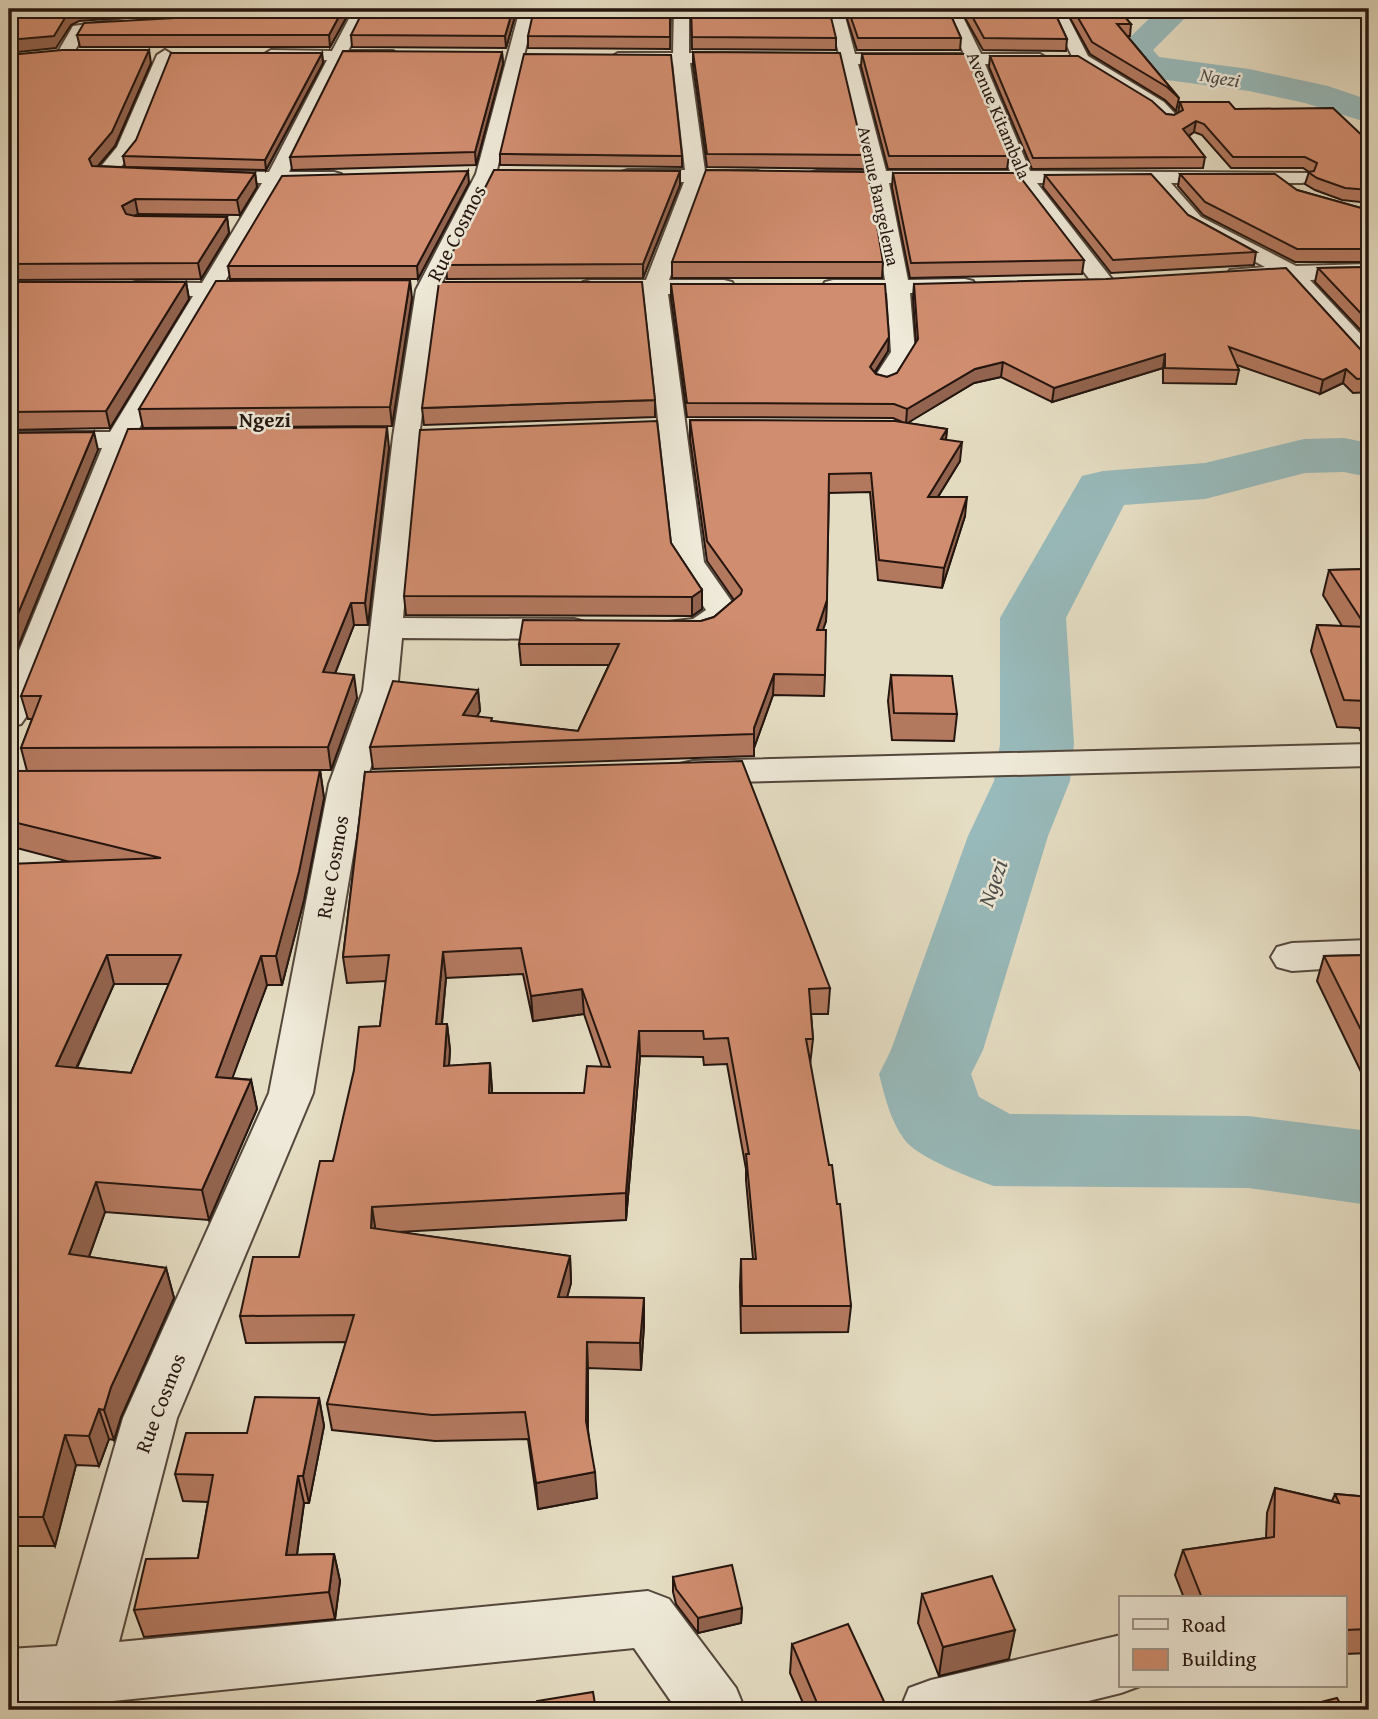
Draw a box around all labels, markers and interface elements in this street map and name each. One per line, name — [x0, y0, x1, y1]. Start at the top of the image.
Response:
street label: Avenue Kitambala — [960, 47, 1038, 183]
water label: Ngezi — [1197, 60, 1242, 94]
street label: Avenue Bangelema — [851, 124, 907, 269]
street label: Rue Cosmos — [418, 179, 494, 287]
district label: Ngezi — [239, 404, 291, 435]
street label: Rue Cosmos — [308, 813, 356, 921]
water label: Ngezi — [968, 855, 1015, 912]
street label: Rue Cosmos — [127, 1349, 193, 1457]
legend — [1119, 1596, 1346, 1688]
text: Road — [1182, 1609, 1227, 1640]
text: Building — [1182, 1643, 1257, 1674]

